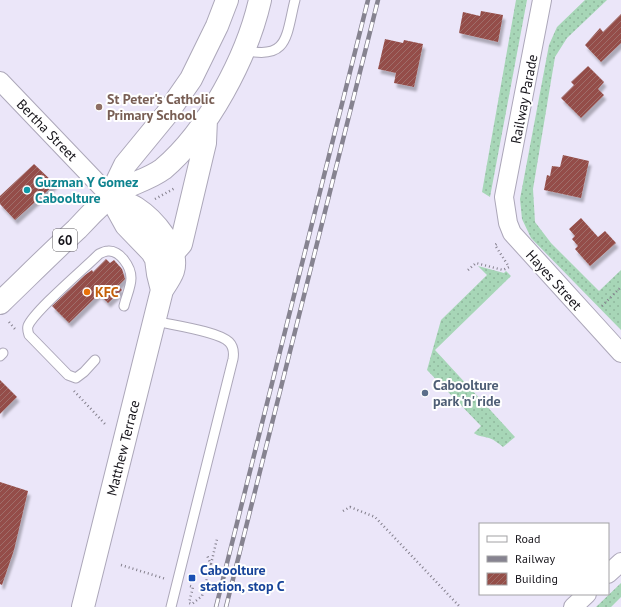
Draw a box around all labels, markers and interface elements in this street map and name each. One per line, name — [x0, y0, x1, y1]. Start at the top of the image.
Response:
street label: Railway Parade — [507, 53, 541, 145]
place label: St Peter's Catholic Primary School — [107, 90, 215, 124]
street label: Bertha Street — [13, 95, 81, 165]
marker: St Peter's Catholic Primary School — [94, 102, 104, 112]
place label: Guzman Y Gomez Caboolture — [35, 173, 138, 207]
marker: Guzman Y Gomez Caboolture — [22, 185, 32, 195]
road number: 60 — [53, 229, 77, 251]
street label: Hayes Street — [522, 246, 586, 314]
place label: KFC — [95, 283, 119, 301]
marker: KFC — [82, 287, 92, 297]
place label: Caboolture park 'n' ride — [433, 376, 501, 410]
marker: Caboolture park 'n' ride — [420, 388, 430, 398]
street label: Matthew Terrace — [102, 398, 144, 498]
legend — [479, 523, 609, 595]
text: Road — [515, 531, 540, 546]
text: Railway — [515, 551, 555, 566]
place label: Caboolture station, stop C — [200, 561, 285, 595]
text: Building — [515, 571, 558, 586]
marker: Caboolture station, stop C — [187, 573, 197, 583]

